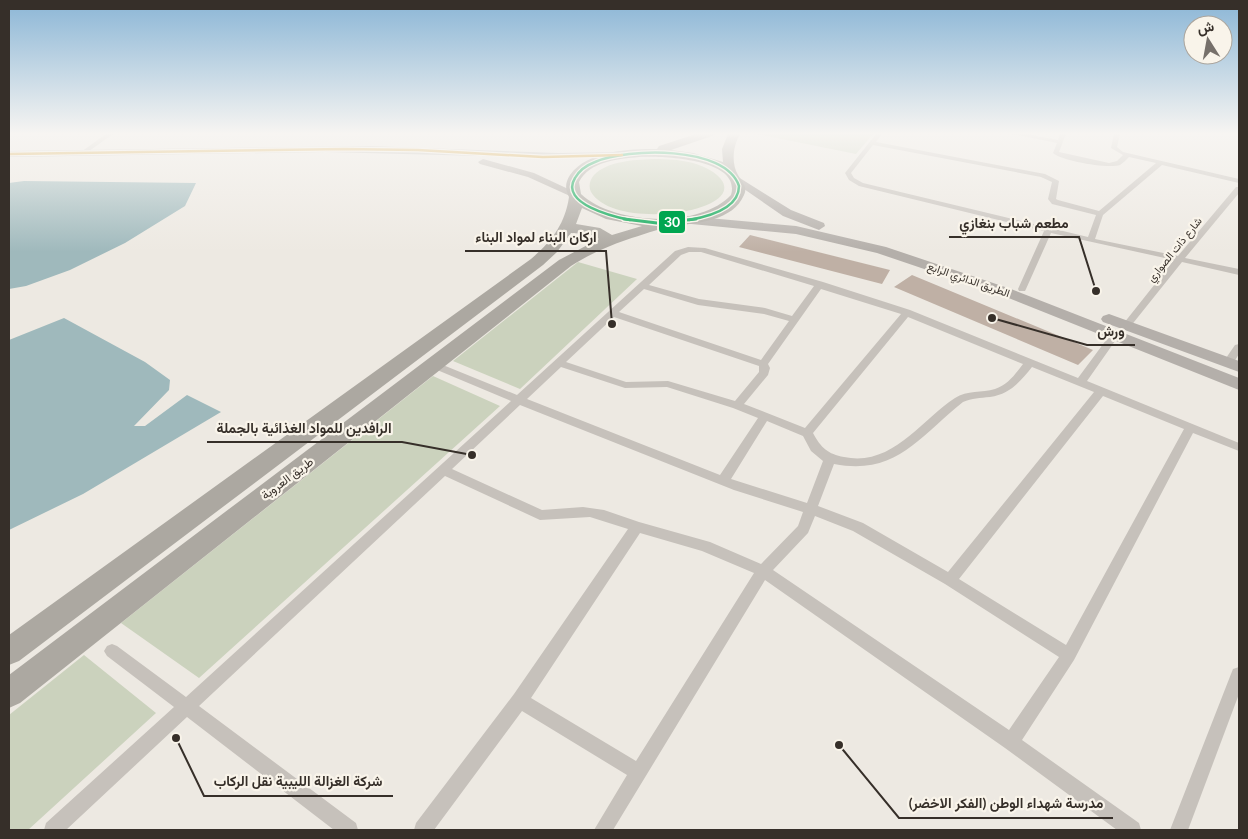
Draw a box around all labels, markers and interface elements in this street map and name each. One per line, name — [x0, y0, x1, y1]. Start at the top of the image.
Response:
north arrow — [1183, 15, 1233, 65]
text: ش — [1196, 17, 1216, 38]
callout: مطعم شباب بنغازي — [949, 208, 1079, 237]
line badge: 30 — [658, 210, 686, 234]
text: 30 — [664, 213, 680, 230]
text: مطعم شباب بنغازي — [959, 214, 1069, 235]
street label: شارع ذات الصواري — [1144, 214, 1207, 286]
callout: اركان البناء لمواد البناء — [465, 222, 606, 251]
text: اركان البناء لمواد البناء — [475, 228, 597, 246]
street label: الطريق الدائري الرابع — [925, 259, 1012, 303]
callout: ورش — [1087, 316, 1135, 345]
text: ورش — [1097, 322, 1125, 340]
callout: الرافدين للمواد الغذائية بالجملة — [207, 413, 402, 442]
text: الرافدين للمواد الغذائية بالجملة — [216, 419, 392, 437]
street label: طريق العروبة — [258, 453, 317, 503]
callout: شركة الغزالة الليبية نقل الركاب — [204, 767, 393, 796]
text: شركة الغزالة الليبية نقل الركاب — [214, 772, 382, 790]
callout: مدرسة شهداء الوطن (الفكر الاخضر) — [899, 789, 1113, 818]
text: مدرسة شهداء الوطن (الفكر الاخضر) — [909, 794, 1104, 812]

